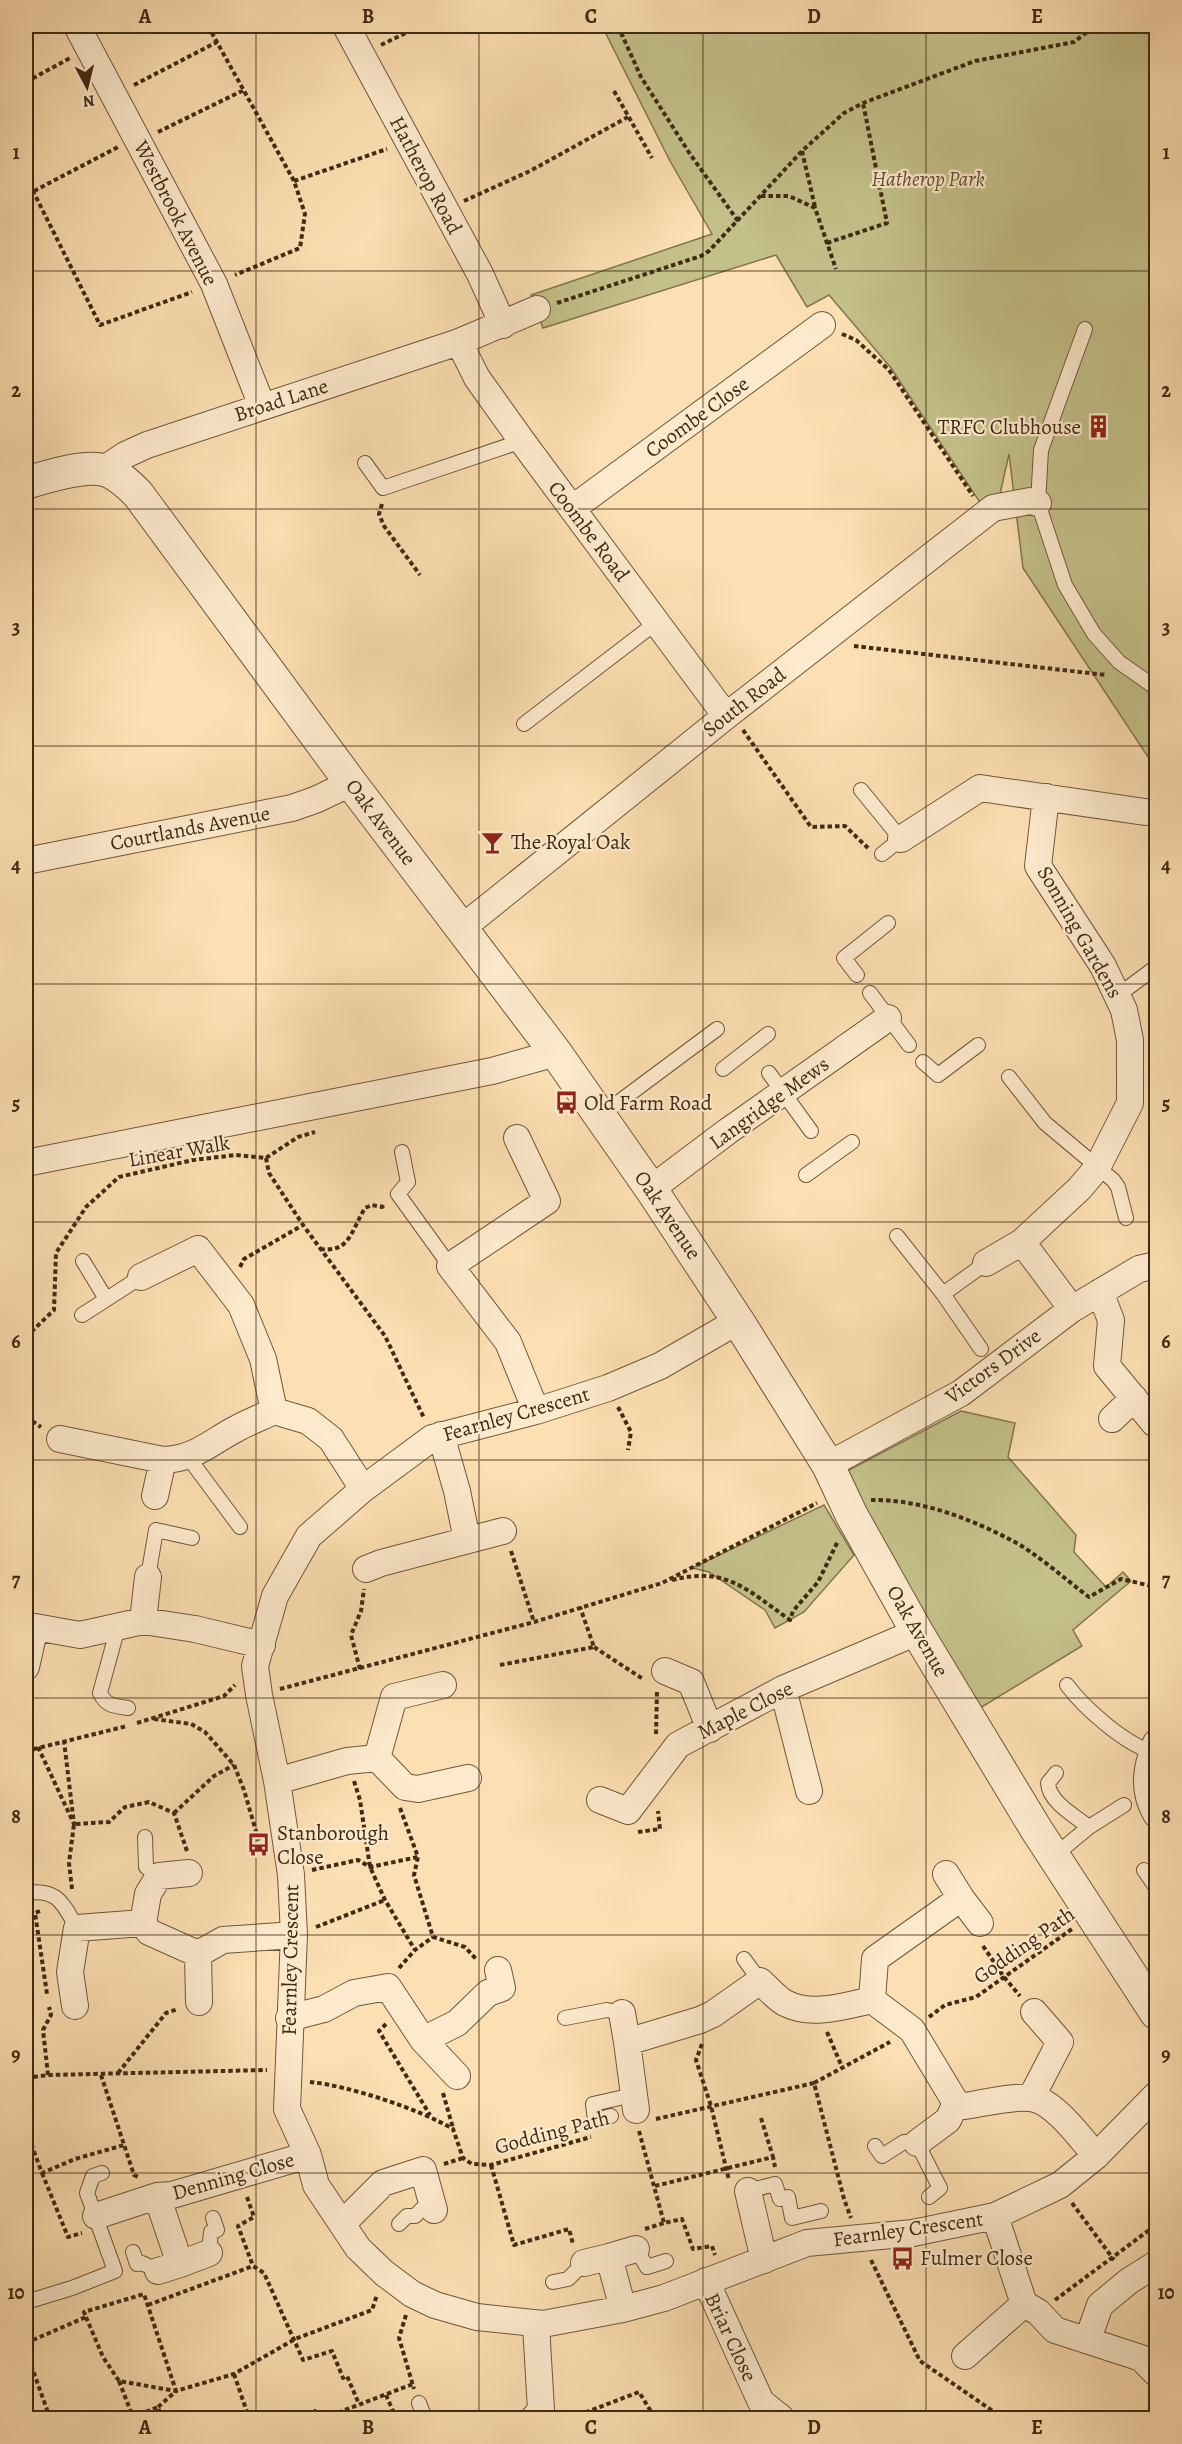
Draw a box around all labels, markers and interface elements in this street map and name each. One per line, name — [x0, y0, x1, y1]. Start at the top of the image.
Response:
text: A — [138, 3, 152, 30]
text: B — [362, 3, 374, 30]
text: C — [585, 3, 597, 30]
text: D — [807, 3, 821, 30]
text: E — [1031, 3, 1043, 30]
north arrow — [57, 57, 117, 117]
text: N — [81, 89, 96, 113]
street label: Hatherop Road — [383, 111, 469, 240]
street label: Westbrook Avenue — [127, 135, 225, 290]
text: 1 — [12, 139, 20, 166]
text: 1 — [1162, 139, 1170, 166]
park label: Hatherop Park — [871, 165, 985, 193]
street label: Coombe Close — [639, 370, 755, 464]
street label: Broad Lane — [230, 372, 332, 428]
text: 2 — [11, 377, 21, 404]
text: 2 — [1161, 377, 1171, 404]
place label: TRFC Clubhouse — [938, 413, 1081, 441]
building icon: TRFC Clubhouse — [1086, 414, 1112, 440]
street label: Coombe Road — [542, 475, 636, 588]
text: 3 — [12, 614, 20, 641]
text: 3 — [1162, 614, 1170, 641]
street label: South Road — [697, 660, 792, 743]
street label: Oak Avenue — [339, 773, 423, 871]
street label: Courtlands Avenue — [108, 799, 272, 857]
place label: The Royal Oak — [511, 828, 631, 856]
bar icon: The Royal Oak — [480, 829, 506, 855]
text: 4 — [11, 852, 21, 879]
text: 4 — [1161, 852, 1171, 879]
street label: Sonning Gardens — [1031, 861, 1129, 1003]
street label: Langridge Mews — [703, 1050, 835, 1156]
place label: Old Farm Road — [584, 1089, 713, 1117]
text: 5 — [12, 1090, 20, 1117]
bus stop icon: Old Farm Road — [553, 1090, 579, 1116]
text: 5 — [1162, 1090, 1170, 1117]
street label: Linear Walk — [126, 1128, 233, 1174]
street label: Oak Avenue — [628, 1165, 708, 1265]
street label: Victors Drive — [939, 1322, 1047, 1411]
text: 6 — [11, 1328, 21, 1355]
text: 6 — [1161, 1328, 1171, 1355]
street label: Fearnley Crescent — [439, 1380, 593, 1448]
text: 7 — [12, 1566, 21, 1593]
text: 7 — [1162, 1566, 1171, 1593]
street label: Oak Avenue — [881, 1580, 955, 1682]
street label: Maple Close — [692, 1674, 798, 1746]
text: 8 — [11, 1803, 21, 1830]
text: 8 — [1161, 1803, 1171, 1830]
place label: Stanborough Close — [277, 1819, 389, 1871]
bus stop icon: Stanborough Close — [246, 1832, 272, 1858]
street label: Fearnley Crescent — [275, 1884, 305, 2036]
street label: Godding Path — [968, 1900, 1080, 1990]
text: 9 — [11, 2041, 21, 2068]
text: 9 — [1161, 2041, 1171, 2068]
street label: Godding Path — [491, 2103, 613, 2161]
street label: Denning Close — [169, 2145, 297, 2207]
street label: Fearnley Crescent — [831, 2205, 985, 2253]
place label: Fulmer Close — [920, 2244, 1033, 2272]
bus stop icon: Fulmer Close — [889, 2245, 915, 2271]
text: 10 — [7, 2279, 25, 2306]
text: 10 — [1157, 2279, 1175, 2306]
street label: Briar Close — [698, 2288, 764, 2386]
text: A — [138, 2414, 152, 2441]
text: B — [362, 2414, 374, 2441]
text: C — [585, 2414, 597, 2441]
text: D — [807, 2414, 821, 2441]
text: E — [1031, 2414, 1043, 2441]

